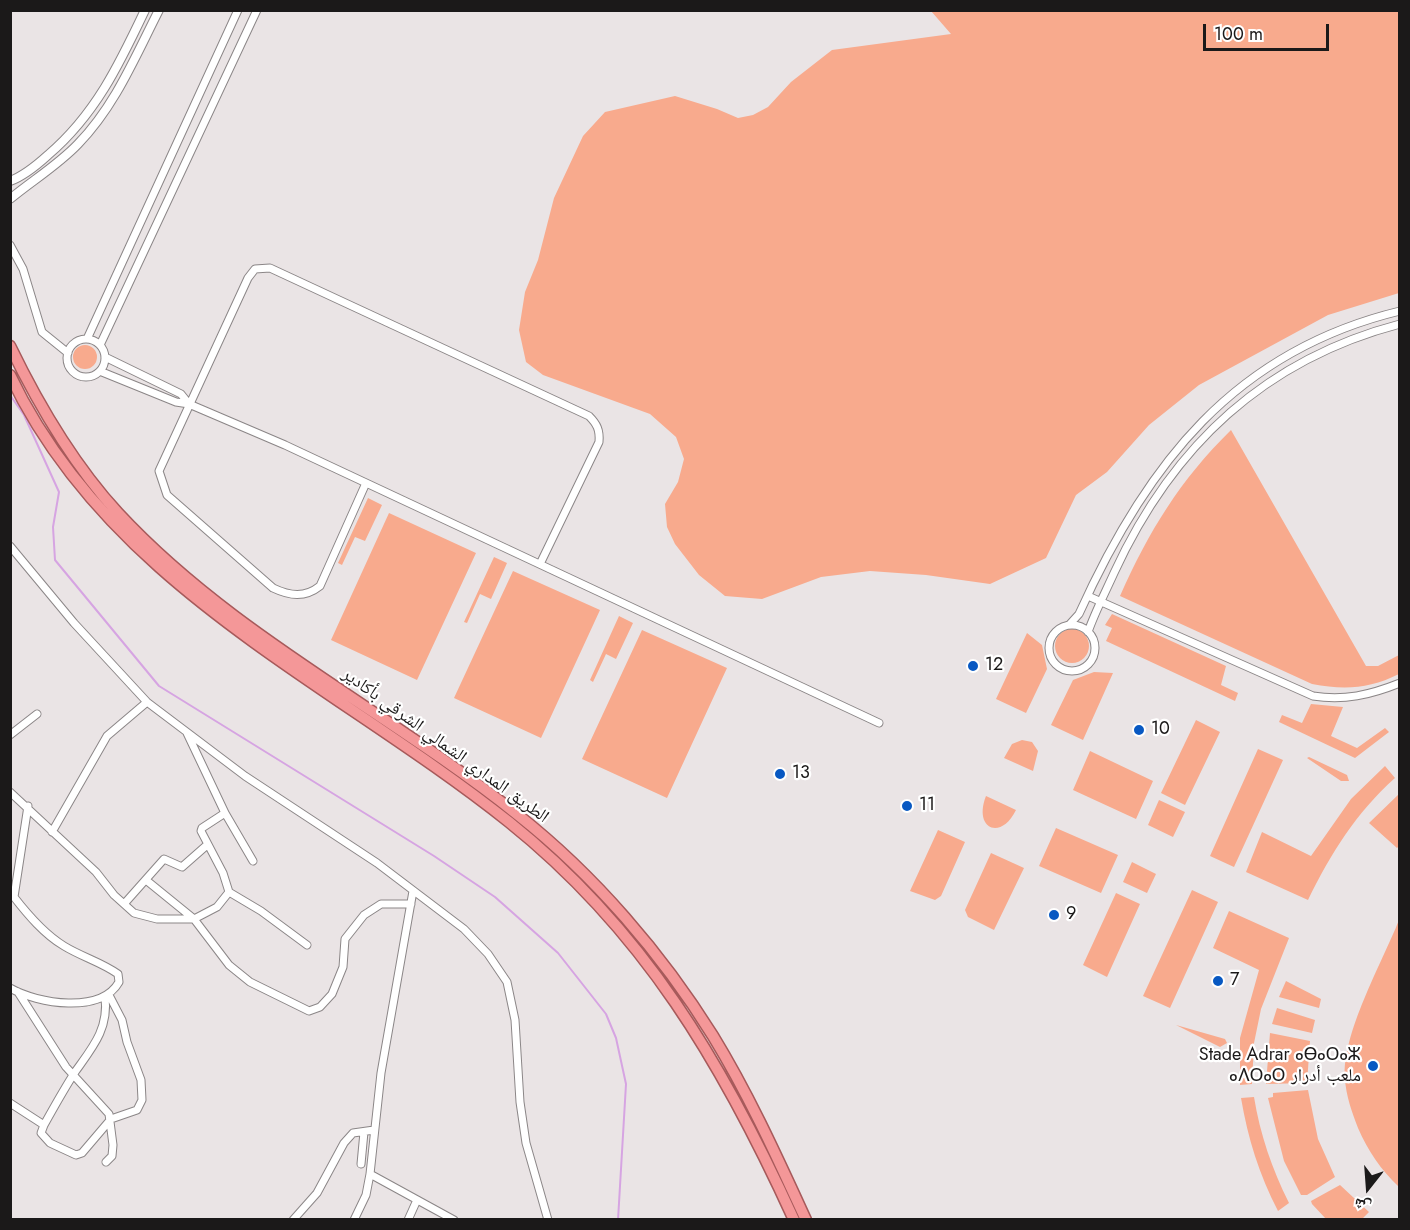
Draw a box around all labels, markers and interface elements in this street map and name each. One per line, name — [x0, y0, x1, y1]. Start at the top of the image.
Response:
scale bar — [1206, 12, 1332, 50]
text: 100 m — [1214, 21, 1263, 47]
place label: 12 — [985, 655, 1003, 677]
marker: 12 — [966, 659, 980, 673]
street label: الطريق المداري الشمالي الشرقي بأكادير — [337, 664, 553, 828]
place label: 10 — [1151, 719, 1170, 741]
marker: 10 — [1132, 723, 1146, 737]
place label: 13 — [792, 763, 810, 785]
marker: 13 — [773, 767, 787, 781]
place label: 11 — [919, 795, 935, 817]
marker: 11 — [900, 799, 914, 813]
place label: 9 — [1066, 904, 1076, 926]
marker: 9 — [1047, 908, 1061, 922]
place label: 7 — [1230, 970, 1239, 992]
marker: 7 — [1211, 974, 1225, 988]
place label: Stade Adrar ⴰⴱⴰⵔⴰⵣ ⴰⴷⵔⴰⵔ ملعب أدرار — [1199, 1045, 1361, 1088]
marker: Stade Adrar ⴰⴱⴰⵔⴰⵣ ⴰⴷⵔⴰⵔ ملعب أدرار — [1366, 1059, 1380, 1073]
north arrow — [1338, 1158, 1398, 1218]
text: ش — [1351, 1192, 1374, 1219]

